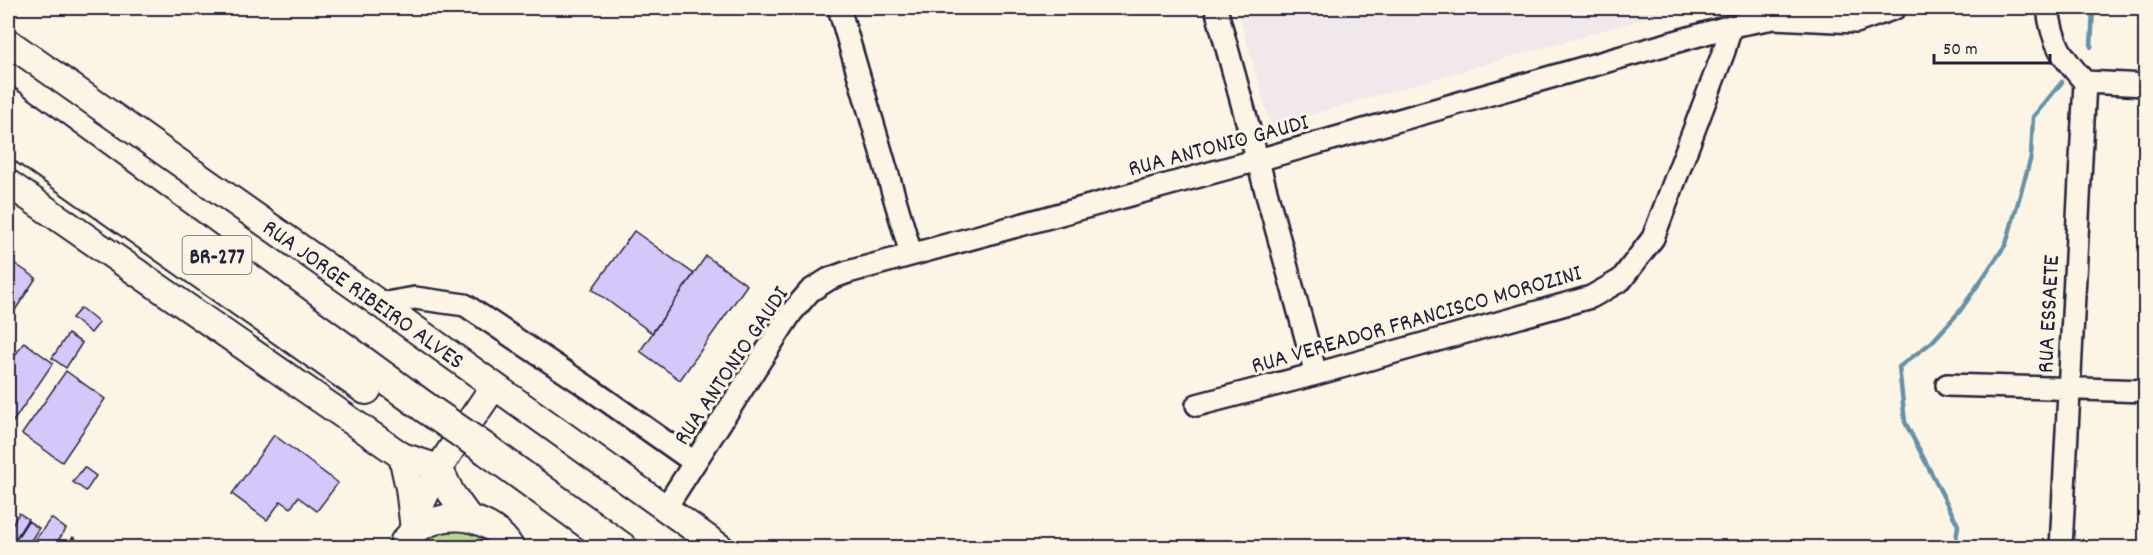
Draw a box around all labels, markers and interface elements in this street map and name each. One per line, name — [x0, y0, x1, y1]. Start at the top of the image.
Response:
scale bar — [1934, 27, 2050, 65]
text: 50 m — [1943, 38, 1978, 63]
street label: RUA ANTONIO GAUDI — [1125, 106, 1313, 187]
street label: RUA JORGE RIBEIRO ALVES — [255, 212, 470, 379]
road number: BR-277 — [182, 236, 252, 274]
street label: RUA ESSAETE — [2030, 254, 2070, 374]
street label: RUA VEREADOR FRANCISCO MOROZINI — [1248, 257, 1587, 384]
street label: RUA ANTONIO GAUDI — [667, 280, 799, 453]

